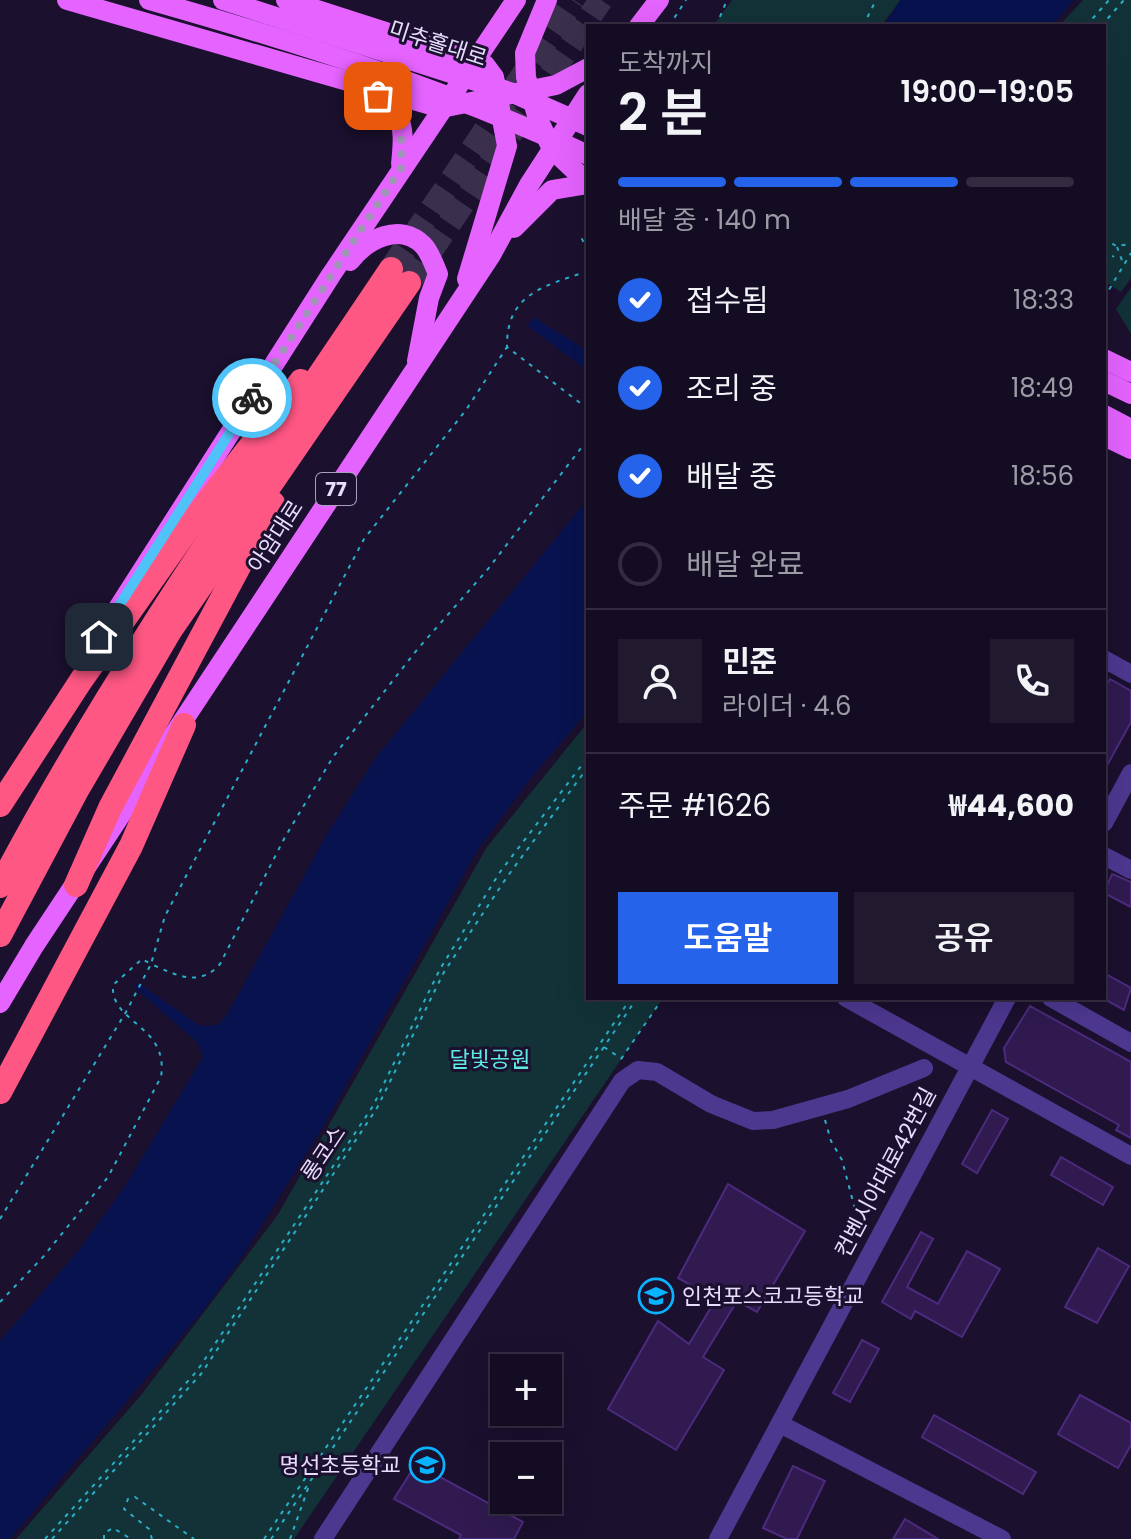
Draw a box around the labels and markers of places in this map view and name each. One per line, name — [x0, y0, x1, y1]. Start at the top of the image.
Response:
pin — [344, 62, 412, 130]
pin — [65, 603, 133, 671]
school or university icon: 인천포스코고등학교 — [637, 1277, 675, 1315]
place label: 인천포스코고등학교 — [682, 1281, 864, 1312]
school or university icon: 명선초등학교 — [408, 1446, 446, 1484]
place label: 명선초등학교 — [280, 1450, 401, 1481]

